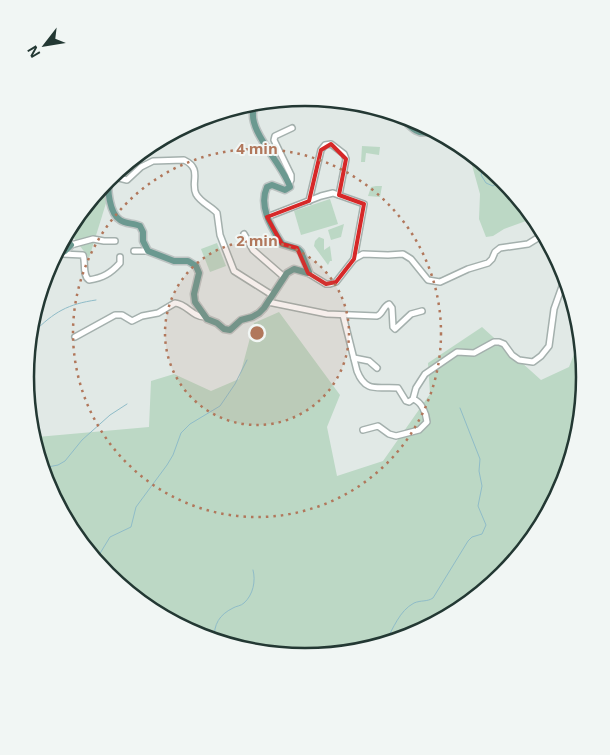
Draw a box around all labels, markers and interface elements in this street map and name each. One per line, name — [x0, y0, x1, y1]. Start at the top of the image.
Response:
north arrow — [20, 20, 70, 70]
text: N — [22, 42, 45, 62]
text: 4 min — [236, 138, 278, 158]
text: 2 min — [236, 230, 278, 250]
centre of rings — [248, 324, 266, 342]

